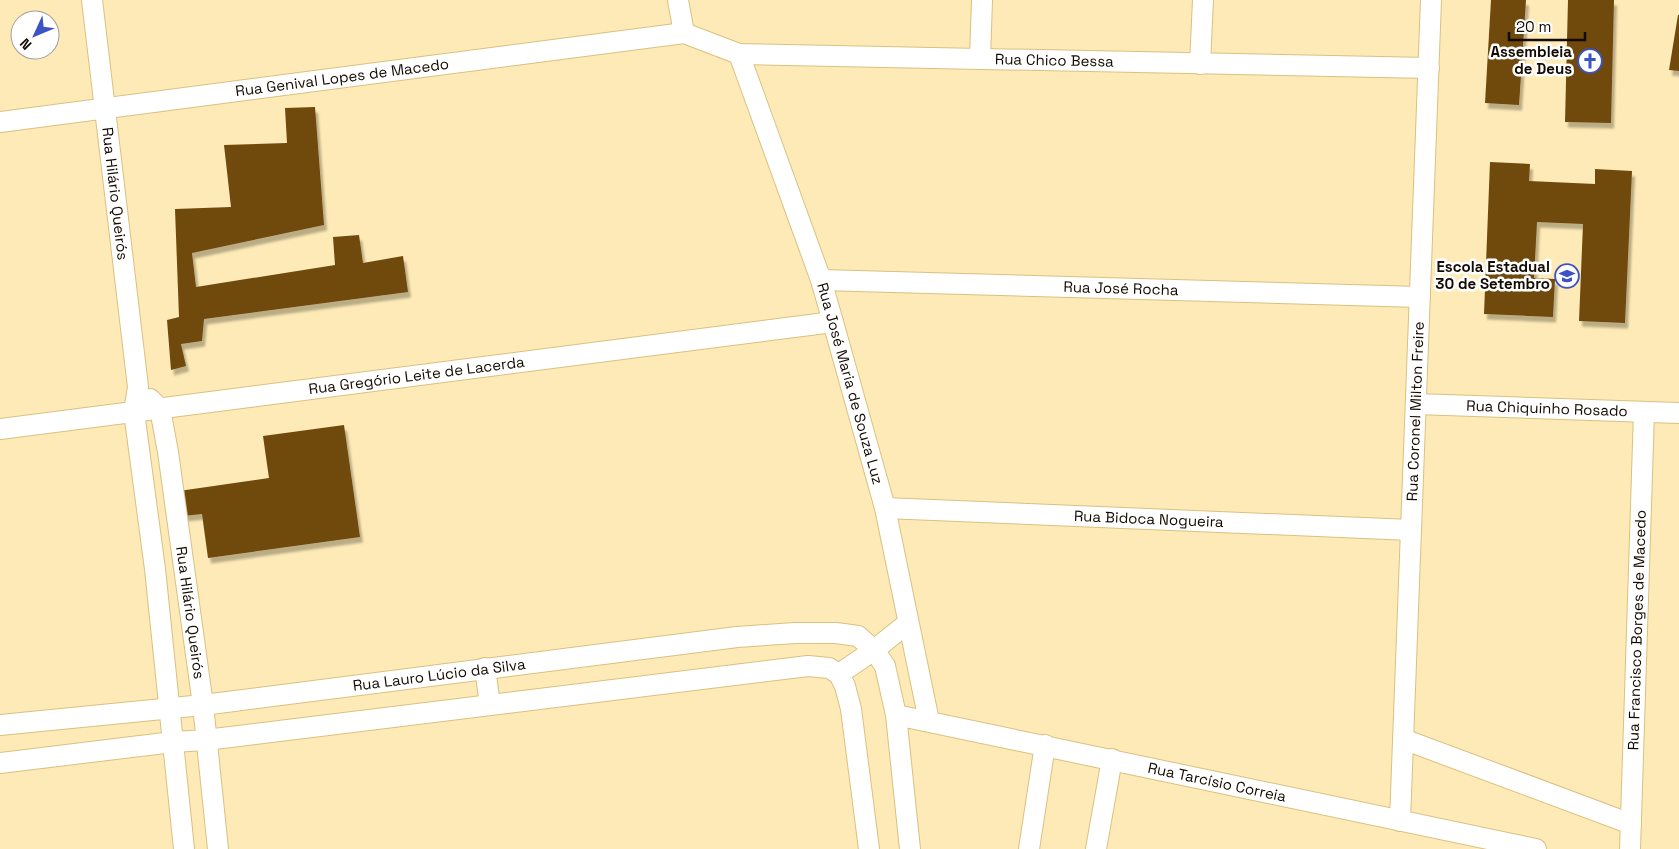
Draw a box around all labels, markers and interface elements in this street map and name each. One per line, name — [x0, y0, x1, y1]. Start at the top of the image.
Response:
north arrow — [10, 10, 60, 60]
scale bar — [1509, 10, 1585, 42]
text: 20 m — [1516, 17, 1551, 36]
text: N — [16, 34, 35, 54]
place label: Assembleia de Deus — [1490, 42, 1572, 78]
church icon: Assembleia de Deus — [1577, 48, 1603, 74]
street label: Rua Chico Bessa — [995, 49, 1114, 71]
street label: Rua Genival Lopes de Macedo — [234, 54, 450, 100]
street label: Rua Hilário Queirós — [98, 126, 133, 261]
place label: Escola Estadual 30 de Setembro — [1435, 257, 1550, 293]
school or university icon: Escola Estadual 30 de Setembro — [1554, 263, 1580, 289]
street label: Rua José Rocha — [1063, 277, 1179, 299]
street label: Rua José Maria de Souza Luz — [813, 280, 888, 486]
street label: Rua Coronel Milton Freire — [1402, 321, 1428, 502]
street label: Rua Gregório Leite de Lacerda — [307, 352, 526, 398]
street label: Rua Chiquinho Rosado — [1466, 396, 1628, 420]
street label: Rua Bidoca Nogueira — [1074, 506, 1224, 531]
street label: Rua Francisco Borges de Macedo — [1623, 509, 1650, 751]
street label: Rua Hilário Queirós — [172, 545, 209, 680]
street label: Rua Lauro Lúcio da Silva — [352, 654, 527, 695]
street label: Rua Tarcísio Correia — [1146, 758, 1288, 806]

